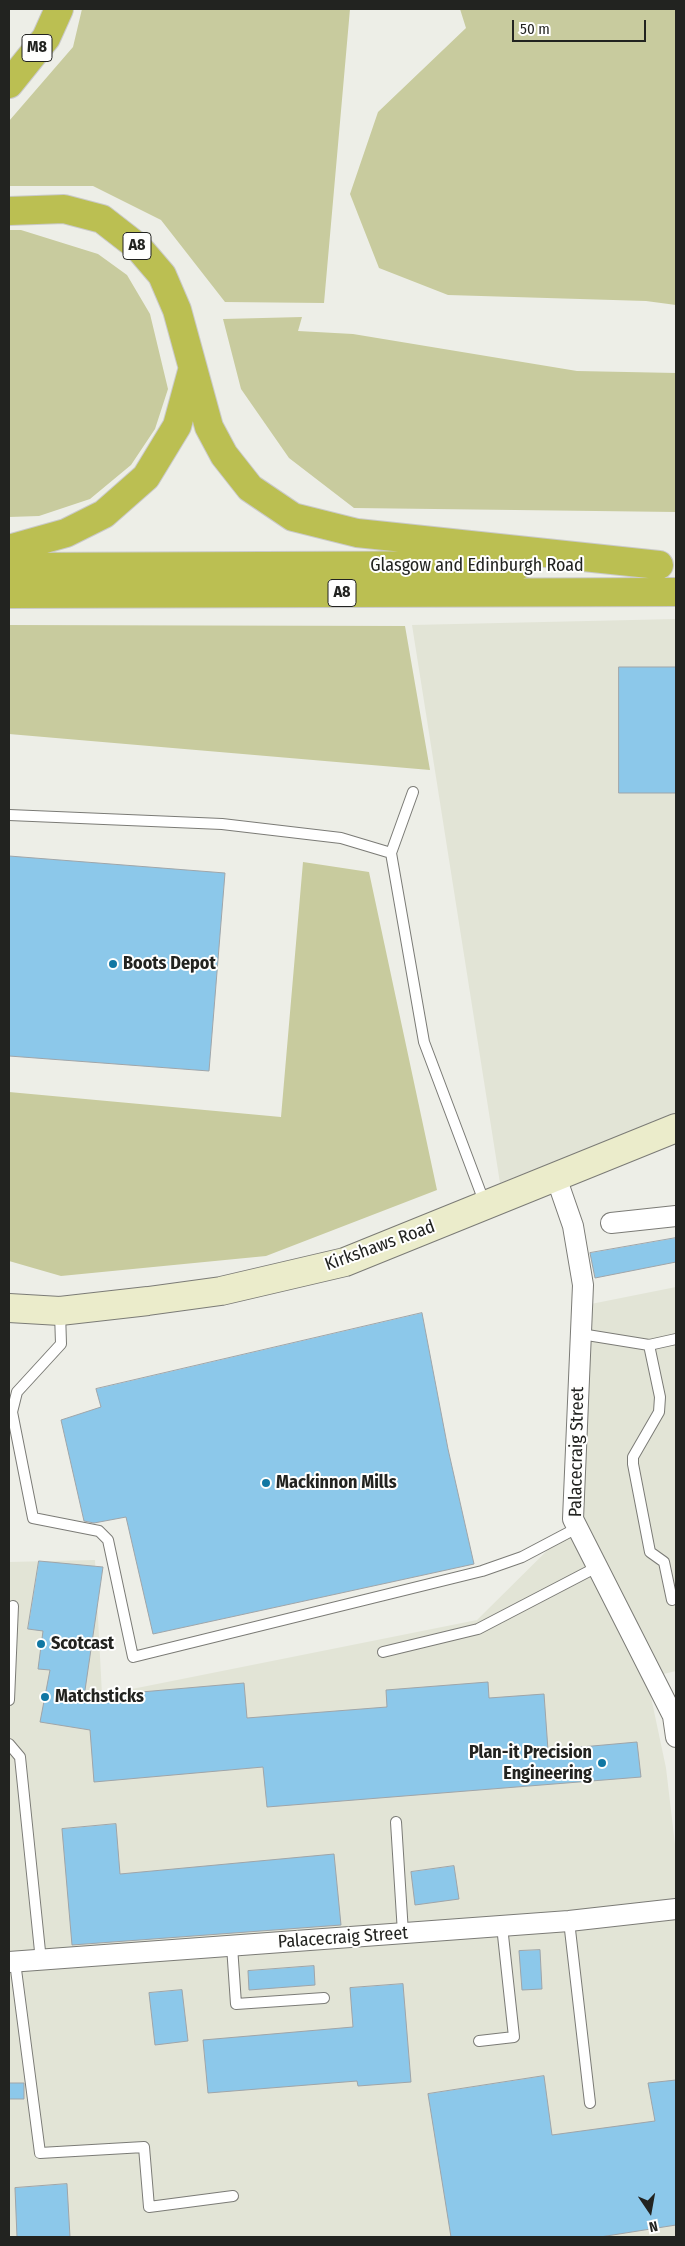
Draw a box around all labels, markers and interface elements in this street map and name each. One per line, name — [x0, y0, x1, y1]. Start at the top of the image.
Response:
scale bar — [515, 10, 649, 42]
text: 50 m — [520, 20, 550, 38]
road number: M8 — [22, 34, 52, 62]
road number: A8 — [123, 232, 151, 260]
street label: Glasgow and Edinburgh Road — [370, 555, 584, 577]
road number: A8 — [328, 580, 356, 606]
place label: Boots Depot — [123, 953, 216, 975]
marker: Boots Depot — [107, 958, 119, 970]
street label: Kirkshaws Road — [322, 1216, 438, 1276]
street label: Palacecraig Street — [565, 1387, 589, 1517]
place label: Mackinnon Mills — [276, 1472, 397, 1494]
marker: Mackinnon Mills — [260, 1477, 272, 1489]
place label: Scotcast — [51, 1633, 114, 1655]
marker: Scotcast — [35, 1638, 47, 1650]
place label: Matchsticks — [55, 1686, 144, 1708]
marker: Matchsticks — [39, 1691, 51, 1703]
place label: Plan-it Precision Engineering — [469, 1742, 592, 1785]
marker: Plan-it Precision Engineering — [596, 1757, 608, 1769]
street label: Palacecraig Street — [277, 1923, 409, 1953]
north arrow — [625, 2186, 675, 2236]
text: N — [647, 2217, 659, 2235]

